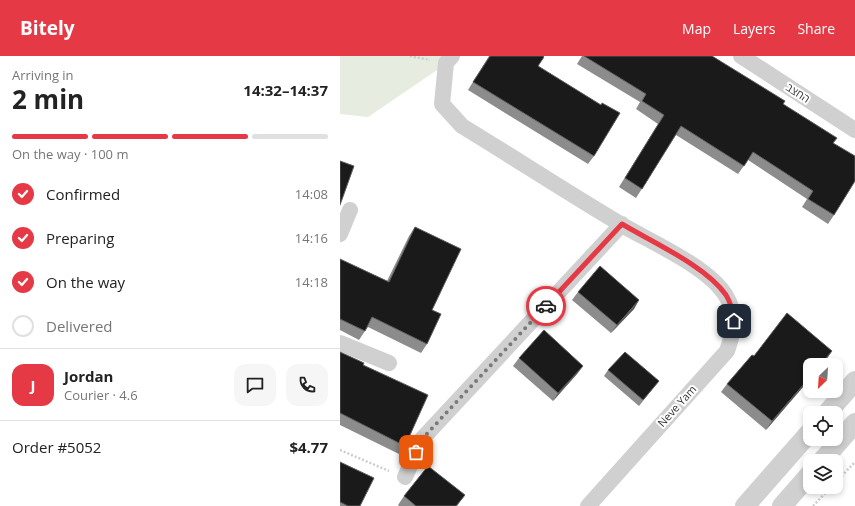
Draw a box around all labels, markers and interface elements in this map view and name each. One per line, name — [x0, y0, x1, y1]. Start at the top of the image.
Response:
text: Bitely — [20, 15, 75, 41]
text: Map — [682, 19, 711, 38]
text: Layers — [733, 19, 775, 38]
text: Share — [797, 19, 835, 38]
text: Arriving in — [12, 66, 74, 84]
street label: החצב — [783, 79, 813, 106]
text: 14:32–14:37 — [243, 80, 328, 100]
text: 2 min — [12, 81, 84, 117]
text: On the way · 100 m — [12, 145, 128, 163]
icon: check — [12, 183, 34, 205]
text: Confirmed — [46, 184, 120, 204]
text: 14:08 — [295, 185, 328, 203]
icon: check — [12, 227, 34, 249]
text: Preparing — [46, 228, 114, 248]
text: 14:16 — [295, 229, 328, 247]
icon: check — [12, 271, 34, 293]
text: On the way — [46, 272, 125, 292]
text: 14:18 — [295, 273, 328, 291]
courier — [526, 286, 566, 326]
icon: car — [535, 295, 557, 317]
pin — [717, 304, 751, 338]
icon: home — [723, 310, 745, 332]
text: Delivered — [46, 316, 113, 336]
north arrow — [803, 358, 843, 398]
map controls — [803, 358, 843, 494]
button: chat — [234, 364, 276, 406]
button: phone — [286, 364, 328, 406]
text: Jordan — [64, 366, 113, 386]
text: J — [31, 375, 35, 395]
street label: Neve Yam — [654, 382, 699, 430]
text: Courier · 4.6 — [64, 386, 138, 404]
button: locate — [803, 406, 843, 446]
pin — [399, 435, 433, 469]
text: Order #5052 — [12, 437, 101, 457]
text: $4.77 — [289, 437, 328, 457]
icon: bag — [405, 441, 427, 463]
button: layers — [803, 454, 843, 494]

